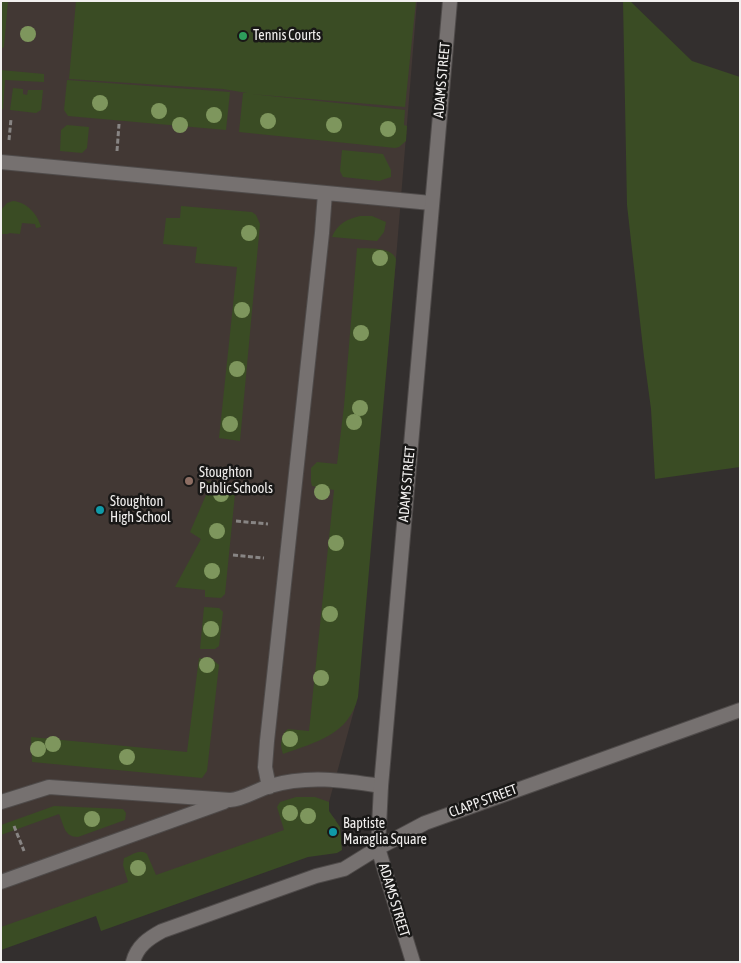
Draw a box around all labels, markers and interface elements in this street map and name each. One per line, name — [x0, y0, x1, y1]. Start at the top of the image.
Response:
place label: Tennis Courts — [253, 28, 321, 44]
marker: Tennis Courts — [237, 30, 249, 42]
street label: ADAMS STREET — [430, 41, 454, 119]
street label: ADAMS STREET — [395, 445, 419, 523]
place label: Stoughton Public Schools — [199, 465, 273, 498]
marker: Stoughton Public Schools — [183, 475, 195, 487]
place label: Stoughton High School — [110, 494, 171, 526]
marker: Stoughton High School — [94, 504, 106, 516]
street label: CLAPP STREET — [447, 781, 519, 821]
place label: Baptiste Maraglia Square — [343, 816, 427, 849]
marker: Baptiste Maraglia Square — [327, 826, 339, 838]
street label: ADAMS STREET — [375, 861, 413, 939]

